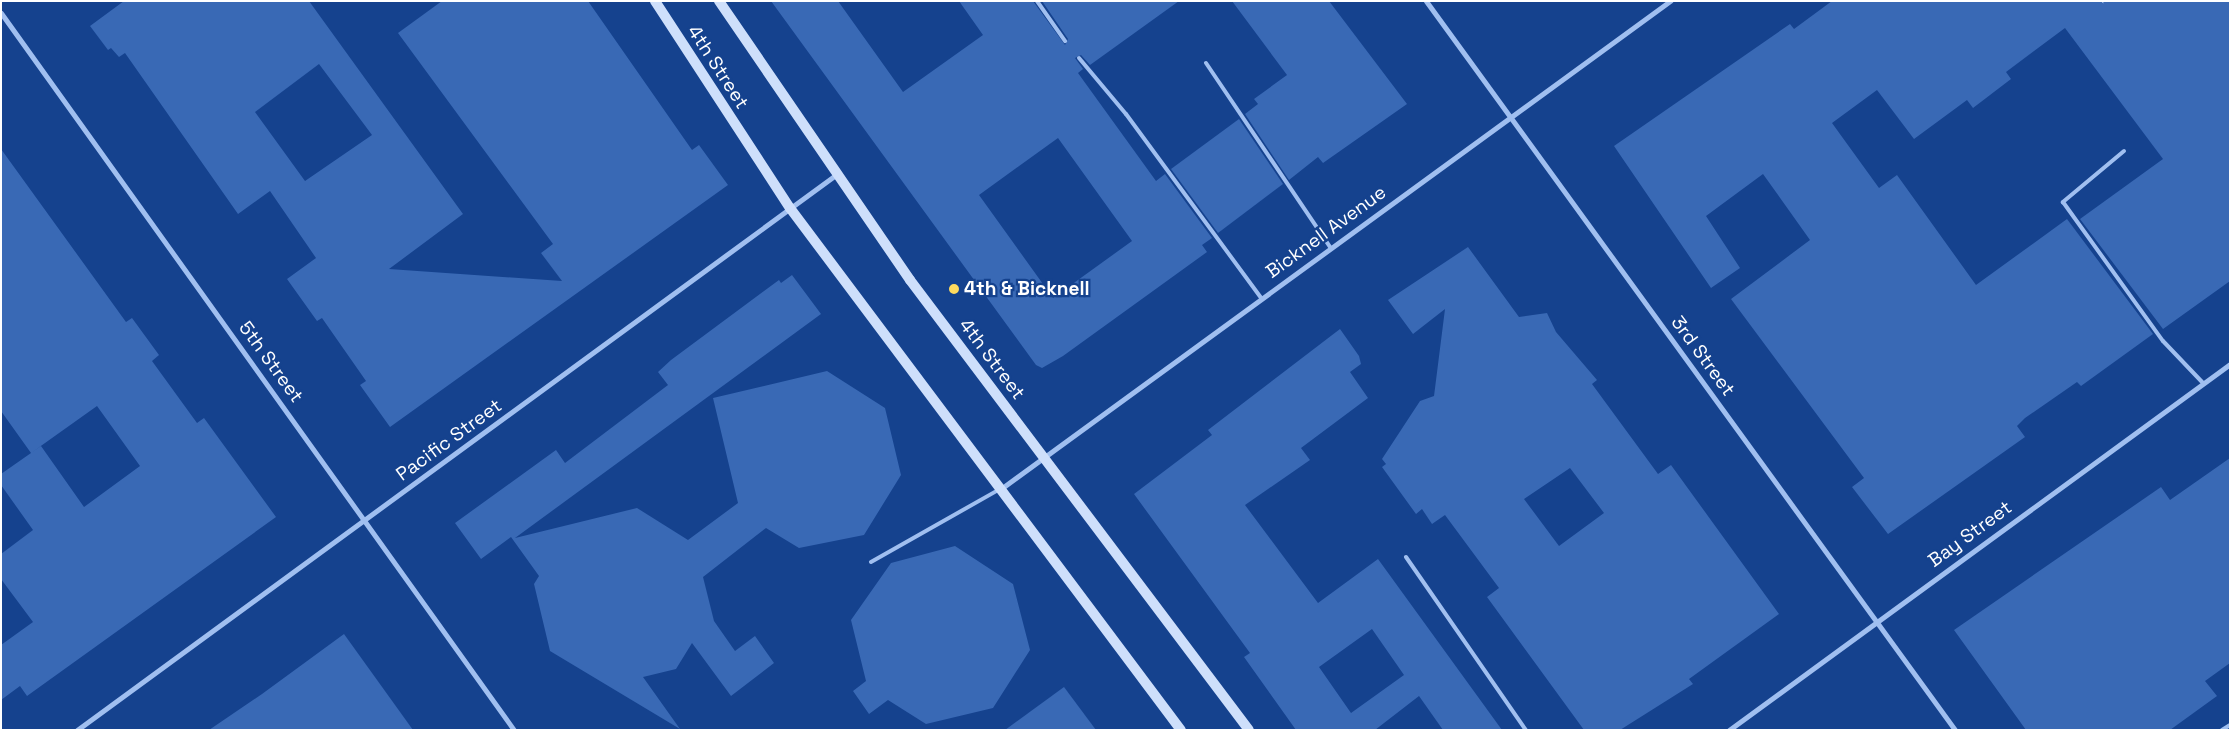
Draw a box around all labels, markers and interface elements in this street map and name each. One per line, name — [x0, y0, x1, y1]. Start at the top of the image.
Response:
street label: 4th Street — [683, 21, 753, 113]
street label: Bicknell Avenue — [1261, 181, 1391, 283]
place label: 4th & Bicknell — [964, 278, 1090, 300]
marker: 4th & Bicknell — [948, 283, 960, 295]
street label: 3rd Street — [1666, 311, 1740, 401]
street label: 4th Street — [954, 314, 1030, 404]
street label: 5th Street — [234, 317, 308, 407]
street label: Pacific Street — [392, 394, 506, 486]
street label: Bay Street — [1924, 496, 2016, 572]

